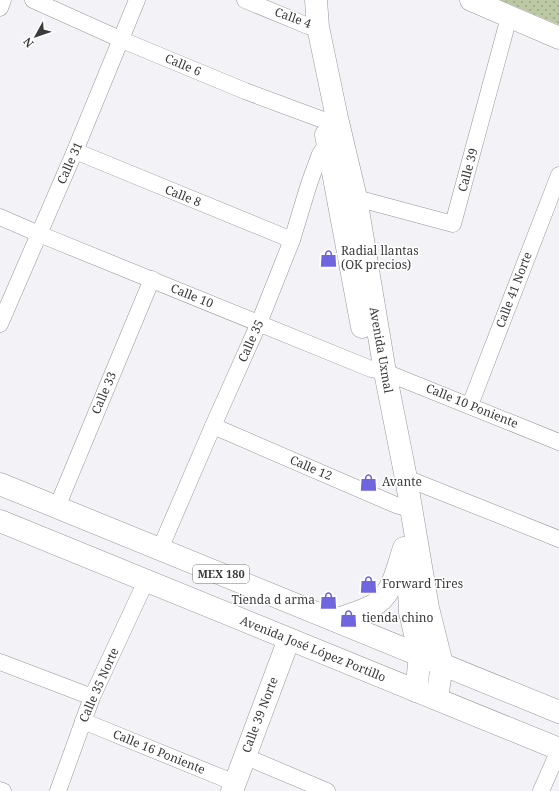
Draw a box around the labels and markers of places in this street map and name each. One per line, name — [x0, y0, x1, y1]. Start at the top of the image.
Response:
place label: Radial llantas (OK precios) — [341, 242, 419, 273]
shop icon: Radial llantas (OK precios) — [318, 248, 338, 268]
shop icon: Avante — [359, 472, 379, 492]
place label: Avante — [382, 473, 422, 490]
shop icon: Forward Tires — [359, 574, 379, 594]
place label: Forward Tires — [382, 575, 463, 592]
shop icon: Tienda d arma — [318, 590, 338, 610]
place label: Tienda d arma — [231, 591, 315, 608]
shop icon: tienda chino — [339, 608, 359, 628]
place label: tienda chino — [362, 609, 434, 626]

